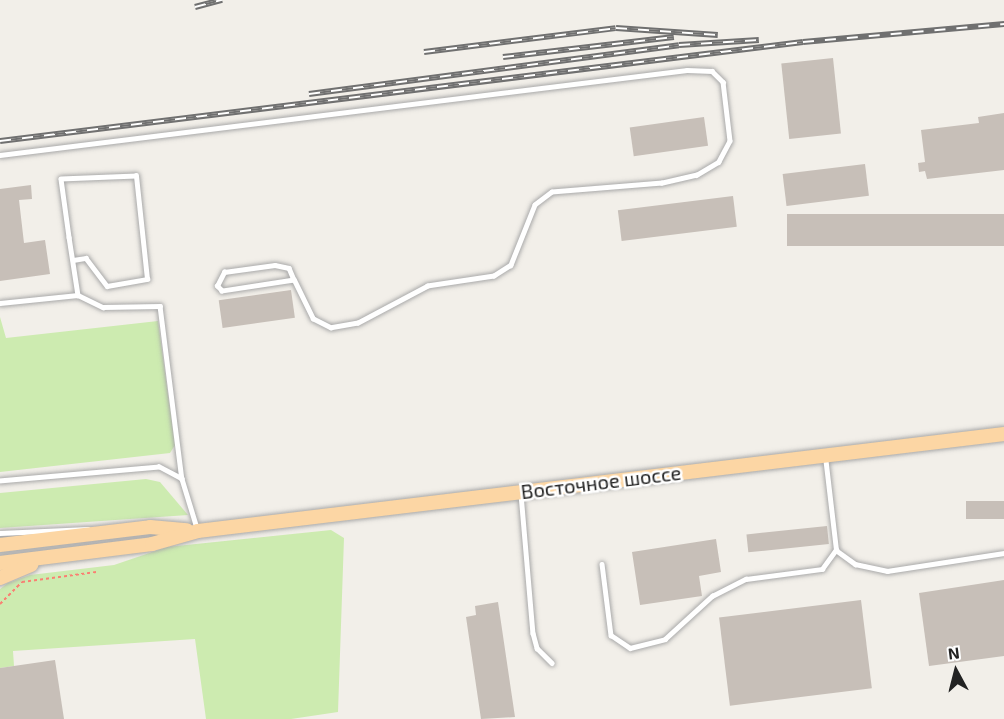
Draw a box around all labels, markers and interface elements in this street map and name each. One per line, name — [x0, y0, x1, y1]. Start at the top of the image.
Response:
street label: Восточное шоссе — [519, 460, 683, 504]
north arrow — [926, 641, 986, 701]
text: N — [947, 643, 961, 663]

